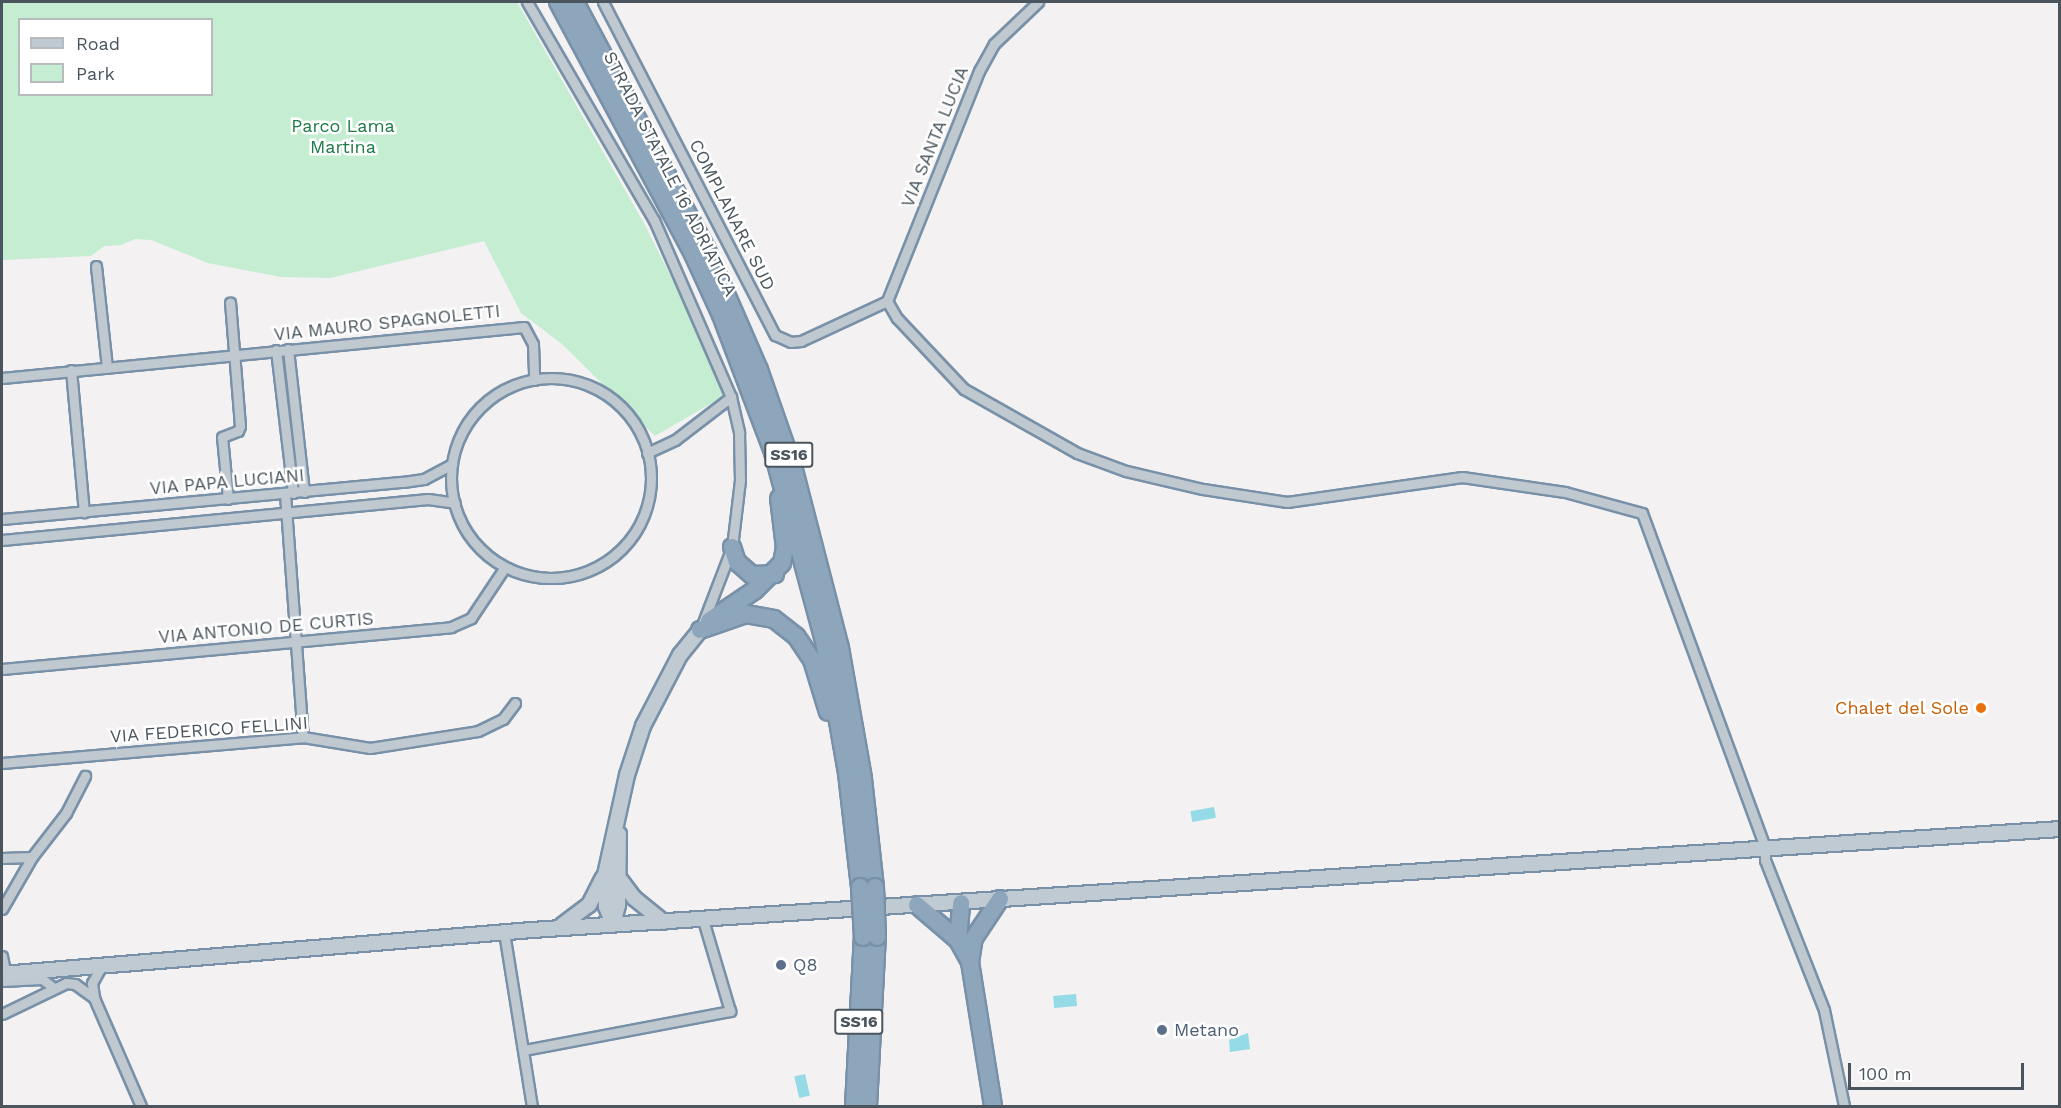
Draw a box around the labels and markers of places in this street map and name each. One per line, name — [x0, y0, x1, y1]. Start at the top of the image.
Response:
place label: Chalet del Sole — [1834, 697, 1969, 719]
marker: Chalet del Sole — [1974, 701, 1988, 715]
place label: Q8 — [793, 954, 818, 976]
marker: Q8 — [774, 958, 788, 972]
place label: Metano — [1174, 1019, 1239, 1041]
marker: Metano — [1155, 1023, 1169, 1037]

